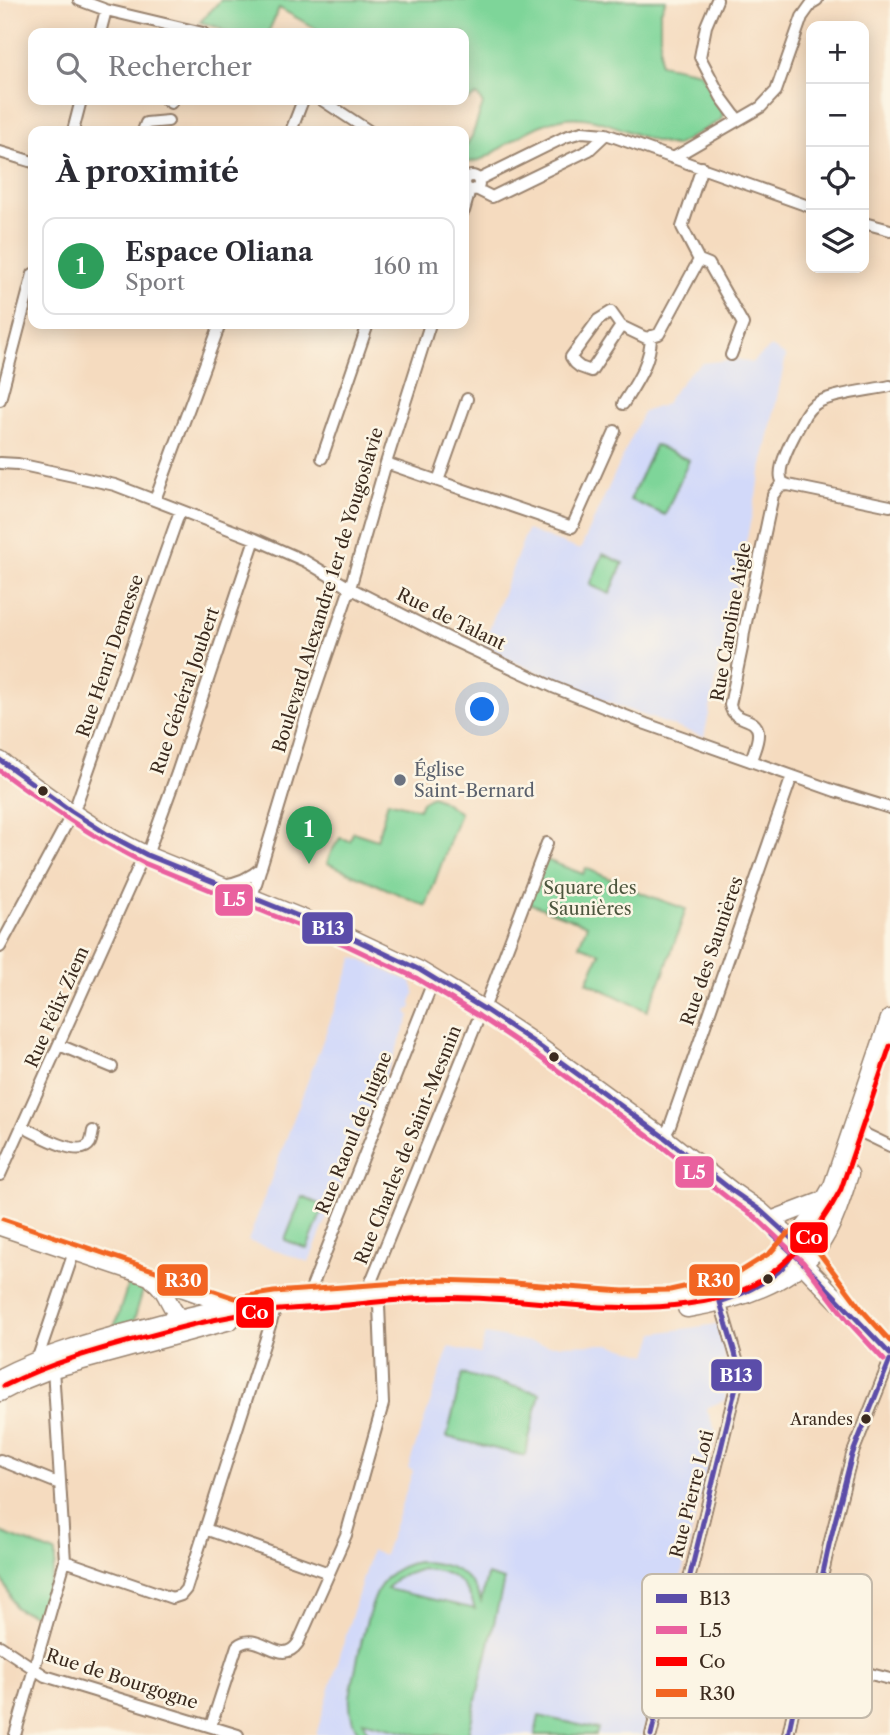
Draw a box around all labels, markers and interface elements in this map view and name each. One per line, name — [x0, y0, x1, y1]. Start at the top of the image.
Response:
map controls — [806, 21, 869, 273]
button: + — [806, 21, 869, 84]
search box — [28, 28, 469, 105]
icon: search — [52, 48, 90, 86]
text: Rechercher — [108, 51, 252, 83]
button: − — [806, 84, 869, 147]
button: locate — [806, 147, 869, 210]
text: À proximité — [56, 153, 239, 190]
button: layers — [806, 210, 869, 273]
text: Espace Oliana — [125, 236, 313, 268]
text: 1 — [76, 252, 86, 280]
text: 160 m — [374, 252, 439, 280]
text: Sport — [125, 268, 185, 296]
street label: Boulevard Alexandre 1er de Yougoslavie — [268, 425, 388, 755]
street label: Rue Caroline Aigle — [706, 541, 756, 703]
street label: Rue Henri Demesse — [72, 572, 148, 740]
street label: Rue de Talant — [393, 583, 510, 655]
street label: Rue Général Joubert — [146, 604, 224, 777]
your location — [465, 692, 499, 726]
place label: Église Saint-Bernard — [414, 758, 535, 802]
marker: Église Saint-Bernard — [392, 772, 408, 788]
unlabelled marker — [36, 784, 50, 798]
pin: 1 — [286, 806, 332, 864]
street label: Rue des Saunières — [676, 874, 748, 1028]
park label: Square des Saunières — [543, 877, 637, 920]
line badge: L5 — [214, 883, 254, 917]
text: L5 — [222, 888, 246, 911]
line badge: B13 — [301, 911, 354, 945]
text: B13 — [311, 917, 345, 940]
street label: Rue Félix Ziem — [20, 943, 94, 1071]
street label: Rue Charles de Saint-Mesmin — [350, 1022, 466, 1268]
street label: Rue Raoul de Juigne — [311, 1048, 397, 1218]
unlabelled marker — [547, 1050, 561, 1064]
line badge: L5 — [674, 1155, 715, 1189]
text: L5 — [682, 1161, 706, 1184]
line badge: Co — [789, 1221, 829, 1254]
text: Co — [795, 1226, 823, 1249]
line badge: R30 — [156, 1263, 209, 1297]
line badge: R30 — [688, 1263, 741, 1297]
text: R30 — [164, 1269, 202, 1292]
text: R30 — [696, 1269, 734, 1292]
unlabelled marker — [761, 1272, 775, 1286]
line badge: Co — [235, 1296, 275, 1329]
text: Co — [241, 1301, 269, 1324]
line badge: B13 — [710, 1358, 763, 1392]
text: B13 — [719, 1364, 753, 1387]
place label: Arandes — [789, 1409, 853, 1429]
marker: Arandes — [859, 1412, 873, 1426]
street label: Rue Pierre Loti — [665, 1427, 719, 1560]
legend — [642, 1574, 872, 1718]
text: B13 — [699, 1587, 731, 1610]
text: L5 — [699, 1619, 722, 1642]
street label: Rue de Bourgogne — [43, 1644, 201, 1714]
text: Co — [699, 1650, 725, 1673]
text: R30 — [699, 1682, 735, 1705]

